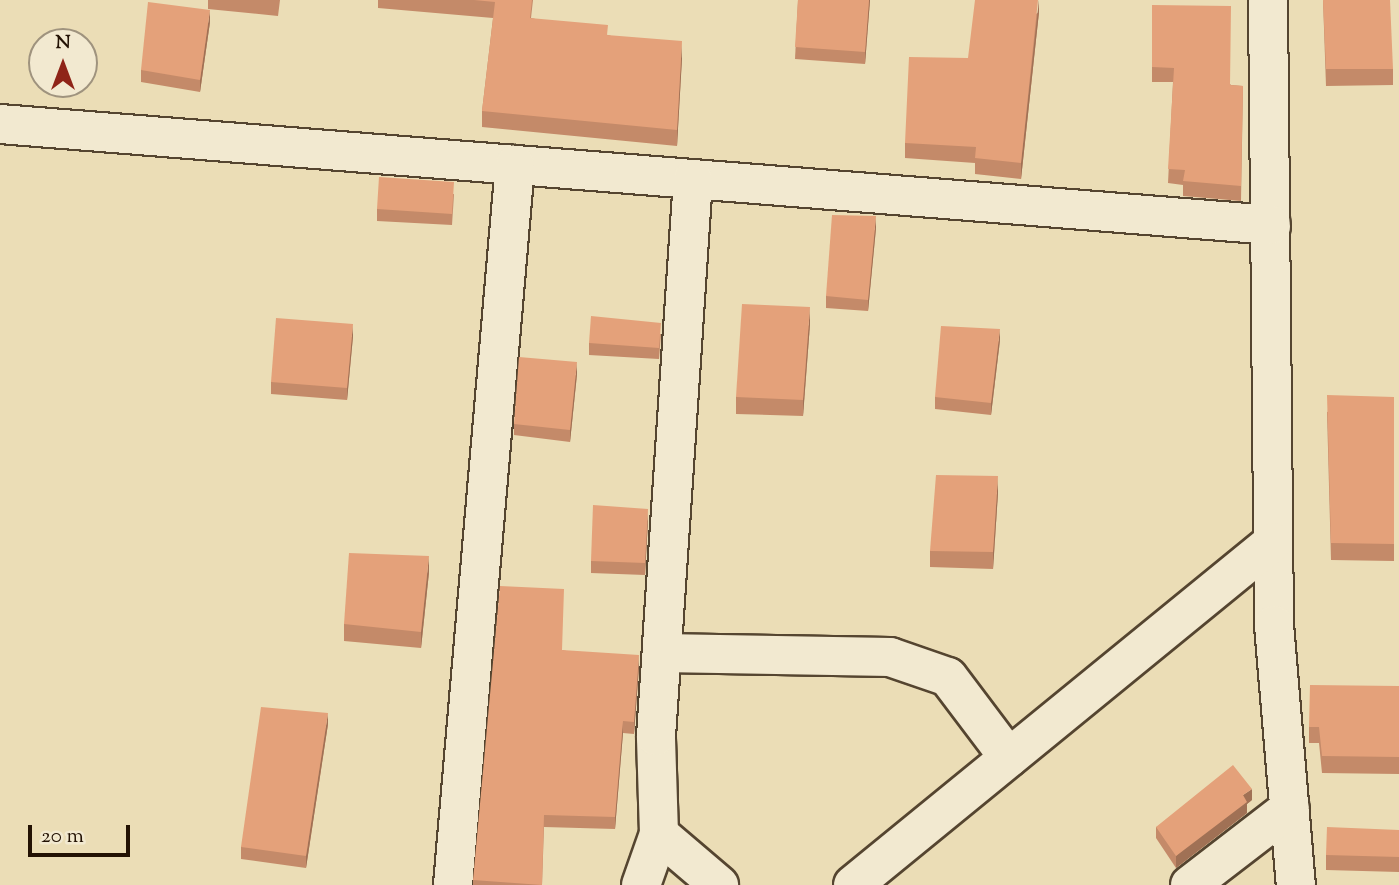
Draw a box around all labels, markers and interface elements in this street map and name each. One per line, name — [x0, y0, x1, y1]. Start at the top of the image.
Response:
north arrow — [28, 28, 98, 98]
text: N — [55, 30, 71, 57]
scale bar — [32, 812, 133, 856]
text: 20 m — [41, 822, 84, 852]

